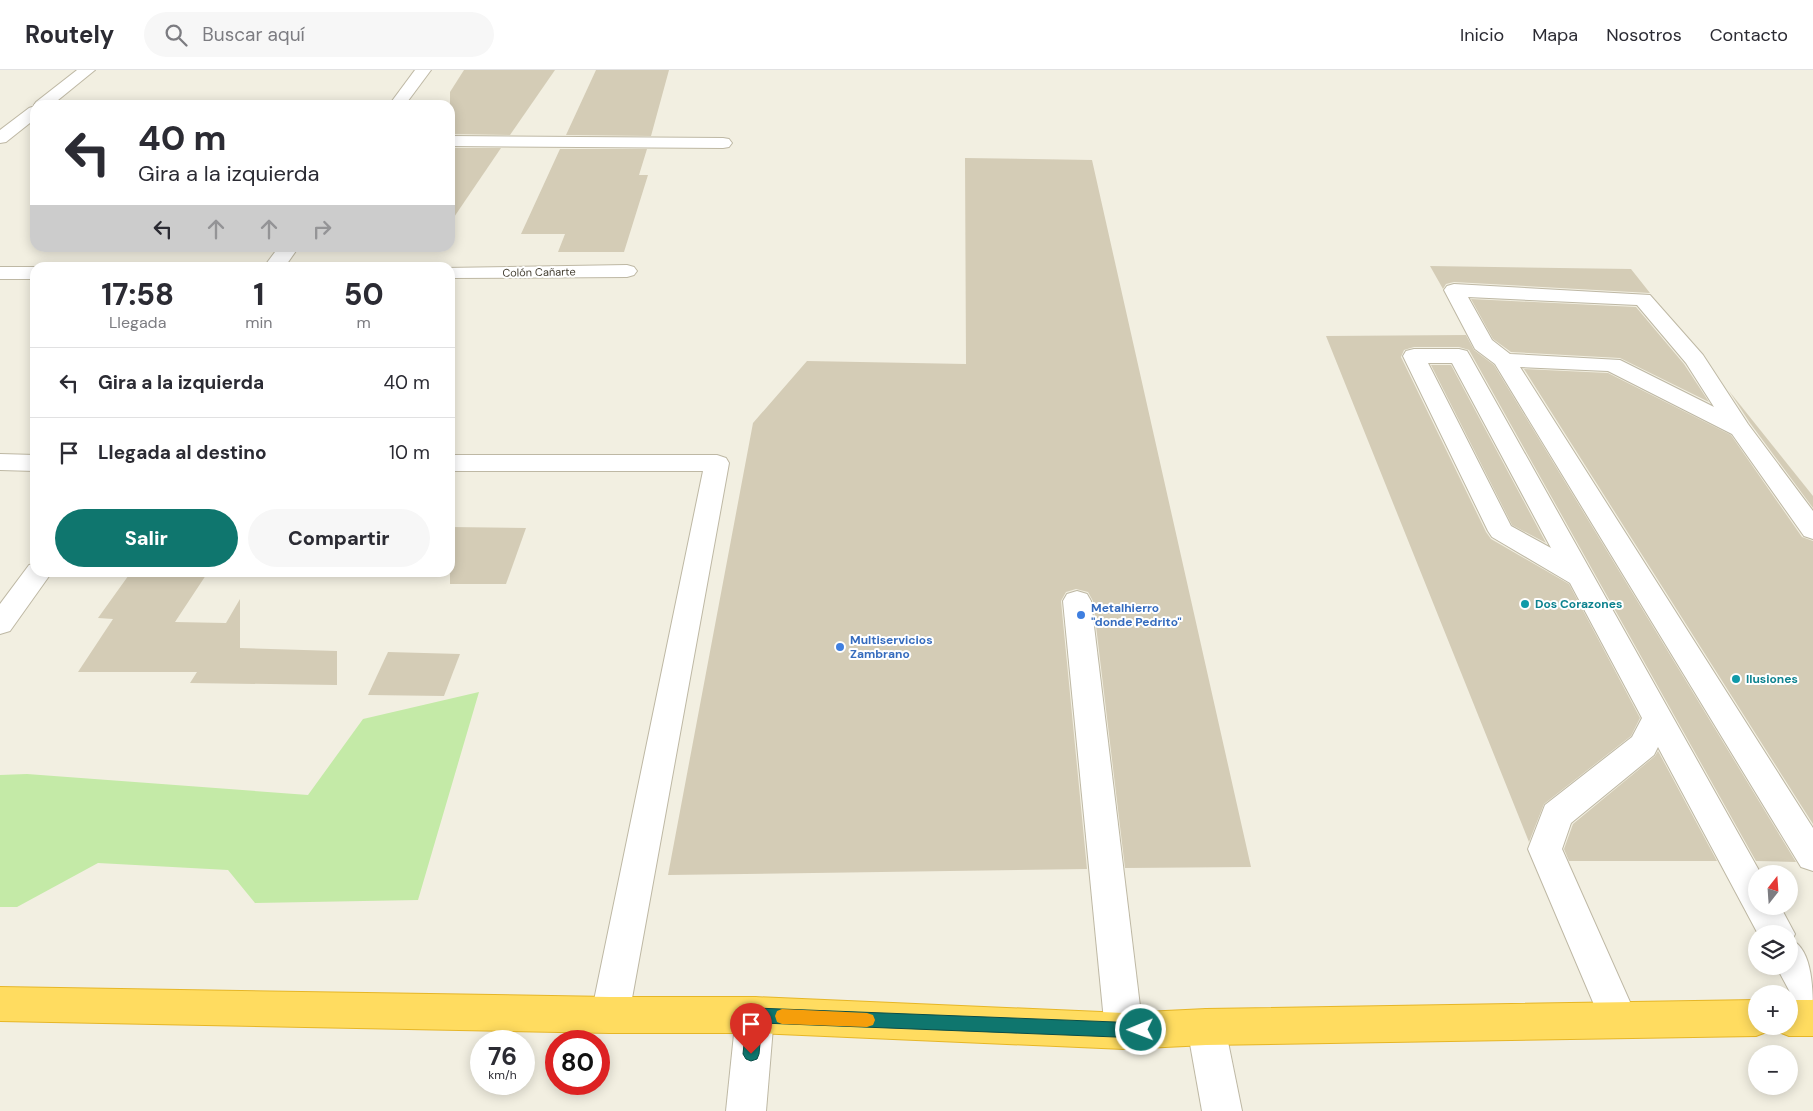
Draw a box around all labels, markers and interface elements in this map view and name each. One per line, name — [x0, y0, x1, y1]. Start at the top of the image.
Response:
search box — [144, 12, 494, 57]
text: Routely — [25, 19, 114, 50]
icon: search — [162, 21, 190, 49]
text: Buscar aquí — [202, 22, 305, 47]
text: Inicio — [1460, 23, 1504, 47]
text: Mapa — [1532, 23, 1578, 47]
text: Nosotros — [1606, 23, 1682, 47]
text: Contacto — [1710, 23, 1788, 47]
text: 40 m — [138, 115, 227, 161]
icon: left — [55, 120, 120, 185]
text: Gira a la izquierda — [138, 159, 319, 188]
icon: left — [149, 215, 177, 243]
icon: ahead — [202, 215, 230, 243]
icon: ahead — [255, 215, 283, 243]
icon: right — [308, 215, 336, 243]
street label: Colón Cañarte — [502, 264, 576, 280]
text: 17:58 — [101, 275, 174, 314]
text: 1 — [253, 275, 264, 314]
text: 50 — [344, 275, 384, 314]
text: Llegada — [109, 312, 166, 333]
text: min — [245, 312, 273, 333]
text: m — [357, 312, 371, 333]
icon: left — [55, 369, 83, 397]
text: Gira a la izquierda — [98, 370, 264, 395]
text: 40 m — [383, 370, 430, 395]
icon: arrive — [55, 439, 83, 467]
text: Llegada al destino — [98, 440, 267, 465]
text: 10 m — [389, 440, 430, 465]
button: Salir — [55, 509, 238, 567]
button: Compartir — [248, 509, 430, 567]
place label: Dos Corazones — [1535, 596, 1622, 612]
marker: Dos Corazones — [1519, 598, 1531, 610]
place label: Metalhierro "donde Pedrito" — [1091, 600, 1182, 630]
marker: Metalhierro "donde Pedrito" — [1075, 609, 1087, 621]
place label: Multiservicios Zambrano — [850, 632, 933, 662]
marker: Multiservicios Zambrano — [834, 641, 846, 653]
place label: Ilusiones — [1746, 671, 1798, 687]
marker: Ilusiones — [1730, 673, 1742, 685]
north arrow — [1748, 865, 1798, 915]
map controls — [1748, 865, 1798, 1095]
button: layers — [1748, 925, 1798, 975]
button: + — [1748, 985, 1798, 1035]
pin — [730, 1003, 772, 1054]
position arrow — [1114, 1003, 1166, 1055]
icon: arrive — [737, 1010, 765, 1038]
speed limit sign: 80 — [545, 1030, 610, 1095]
text: 76 — [488, 1040, 517, 1073]
button: − — [1748, 1045, 1798, 1095]
text: km/h — [488, 1067, 517, 1083]

